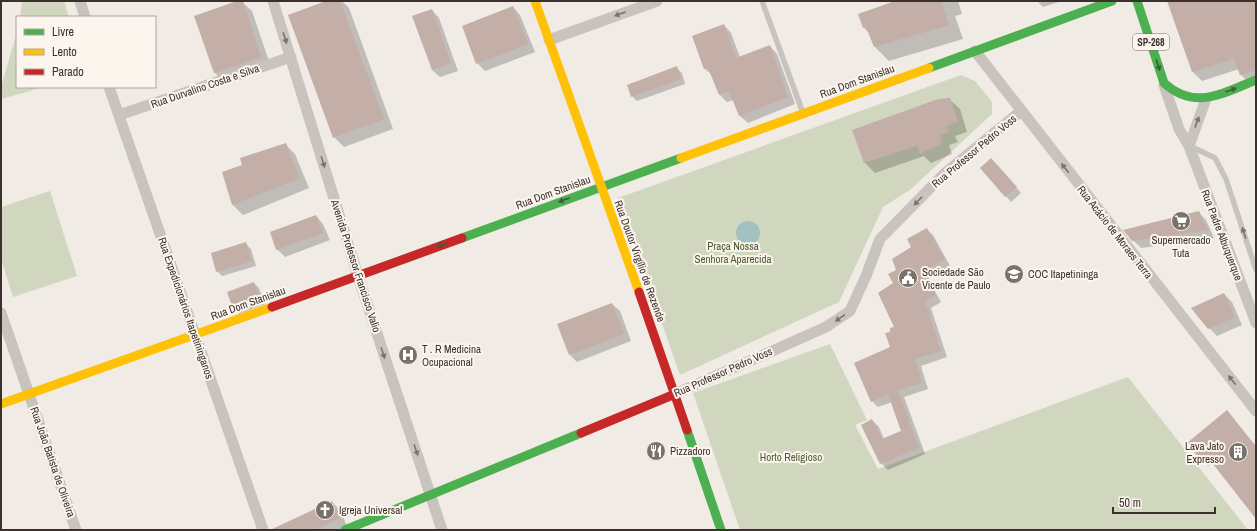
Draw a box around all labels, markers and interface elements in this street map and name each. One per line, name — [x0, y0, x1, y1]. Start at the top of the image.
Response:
one-way arrow — [614, 12, 626, 18]
legend — [16, 16, 156, 88]
text: Livre — [52, 24, 74, 40]
one-way arrow — [282, 32, 288, 44]
road number: SP-268 — [1133, 34, 1169, 50]
text: Lento — [52, 44, 77, 60]
one-way arrow — [1155, 59, 1161, 71]
street label: Rua Durvalino Costa e Silva — [149, 61, 261, 111]
street label: Rua Dom Stanislau — [818, 61, 896, 101]
text: Parado — [52, 64, 84, 80]
one-way arrow — [1225, 86, 1237, 92]
street label: Rua Professor Pedro Voss — [929, 111, 1020, 191]
one-way arrow — [1195, 116, 1201, 128]
one-way arrow — [320, 157, 326, 169]
one-way arrow — [1062, 163, 1070, 173]
street label: Rua Dom Stanislau — [514, 172, 592, 212]
street label: Rua Acácio de Moraes Terra — [1074, 183, 1156, 281]
street label: Rua Padre Albuquerque — [1198, 188, 1246, 282]
one-way arrow — [913, 196, 922, 206]
street label: Avenida Professor Francisco Valio — [328, 197, 384, 334]
one-way arrow — [558, 198, 570, 204]
street label: Rua Doutor Virgílio de Rezende — [611, 198, 669, 324]
supermarket icon: Supermercado Tuta — [1170, 210, 1192, 232]
one-way arrow — [1241, 227, 1247, 239]
place label: Supermercado Tuta — [1151, 233, 1211, 260]
street label: Rua Expedicionários Itapetininganos — [155, 235, 217, 381]
park label: Praça Nossa Senhora Aparecida — [694, 239, 772, 266]
one-way arrow — [436, 243, 448, 249]
school or university icon: COC Itapetininga — [1003, 263, 1025, 285]
place label: Sociedade São Vicente de Paulo — [922, 265, 991, 292]
public building icon: Sociedade São Vicente de Paulo — [897, 267, 919, 289]
place label: COC Itapetininga — [1028, 267, 1098, 281]
street label: Rua Dom Stanislau — [209, 283, 287, 323]
one-way arrow — [834, 314, 845, 322]
place label: T . R Medicina Ocupacional — [422, 342, 481, 369]
hospital icon: T . R Medicina Ocupacional — [397, 344, 419, 366]
street label: Rua Professor Pedro Voss — [672, 344, 775, 400]
one-way arrow — [381, 348, 387, 360]
one-way arrow — [1228, 375, 1236, 386]
street label: Rua João Batista de Oliveira — [28, 405, 78, 519]
place label: Lava Jato Expresso — [1185, 439, 1224, 466]
restaurant icon: Pizzadoro — [645, 440, 667, 462]
building icon: Lava Jato Expresso — [1227, 441, 1249, 463]
one-way arrow — [413, 444, 419, 456]
place label: Pizzadoro — [670, 444, 711, 458]
park label: Horto Religioso — [760, 450, 822, 464]
scale bar — [1113, 489, 1215, 515]
text: 50 m — [1119, 495, 1141, 511]
church icon: Igreja Universal — [314, 499, 336, 521]
place label: Igreja Universal — [339, 503, 402, 517]

